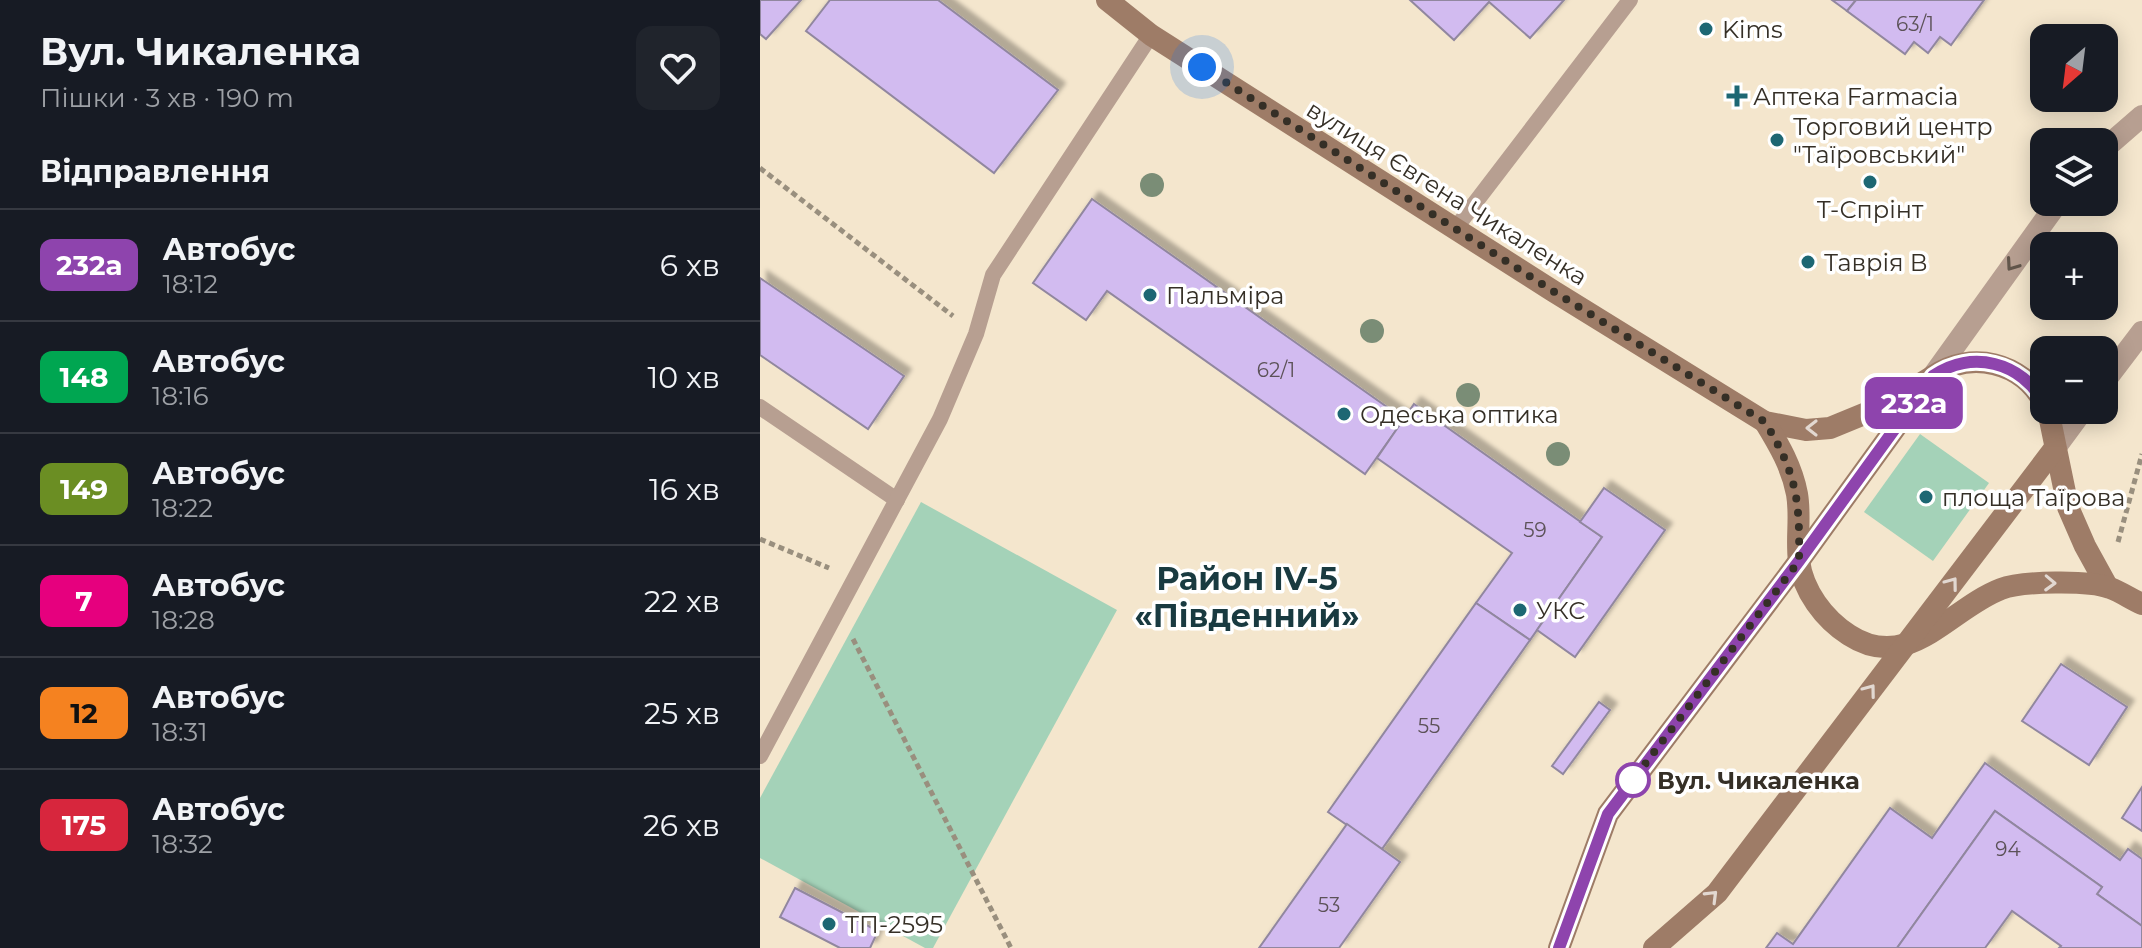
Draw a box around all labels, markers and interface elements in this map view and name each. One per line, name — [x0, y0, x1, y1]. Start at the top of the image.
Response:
house number: 63/1 — [1896, 12, 1934, 36]
place label: Kims — [1722, 15, 1783, 44]
marker: Kims — [1697, 20, 1715, 38]
north arrow — [2030, 24, 2118, 112]
map controls — [2030, 24, 2118, 424]
button: heart — [636, 26, 720, 110]
text: Вул. Чикаленка — [40, 28, 361, 75]
your location — [1182, 47, 1222, 87]
text: Пішки · 3 хв · 190 m — [40, 82, 294, 114]
place label: Аптека Farmacia — [1753, 82, 1958, 111]
marker: Аптека Farmacia — [1728, 87, 1746, 105]
street label: вулиця Євгена Чикаленка — [1301, 95, 1593, 291]
place label: Торговий центр "Таїровський" — [1793, 112, 1993, 169]
button: layers — [2030, 128, 2118, 216]
marker: Торговий центр "Таїровський" — [1768, 131, 1786, 149]
text: Відправлення — [40, 153, 270, 190]
marker: Т-Спрінт — [1861, 173, 1879, 191]
place label: Т-Спрінт — [1817, 195, 1924, 224]
text: Автобус — [162, 231, 296, 268]
button: + — [2030, 232, 2118, 320]
text: 6 хв — [660, 247, 720, 284]
text: 232а — [56, 248, 122, 282]
place label: Таврія В — [1824, 248, 1928, 277]
marker: Таврія В — [1799, 253, 1817, 271]
one-way arrow — [2007, 257, 2022, 271]
text: 18:12 — [162, 268, 218, 300]
place label: Пальміра — [1166, 281, 1284, 310]
marker: Пальміра — [1141, 286, 1159, 304]
button: − — [2030, 336, 2118, 424]
text: Автобус — [152, 343, 285, 380]
house number: 62/1 — [1257, 358, 1295, 382]
text: 10 хв — [647, 359, 720, 396]
text: 148 — [59, 360, 109, 394]
line badge: 232а — [1858, 377, 1970, 429]
text: 18:16 — [152, 380, 209, 412]
text: 232а — [1881, 386, 1947, 420]
place label: Одеська оптика — [1360, 400, 1559, 429]
marker: Одеська оптика — [1335, 405, 1353, 423]
one-way arrow — [1805, 420, 1818, 437]
text: Автобус — [152, 455, 285, 492]
text: 16 хв — [649, 471, 720, 508]
text: 149 — [60, 472, 108, 506]
place label: площа Таїрова — [1942, 483, 2125, 512]
marker: площа Таїрова — [1917, 488, 1935, 506]
text: 18:22 — [152, 492, 213, 524]
house number: 59 — [1523, 518, 1547, 542]
district label: Район IV-5 «Південний» — [1135, 559, 1359, 635]
text: Автобус — [152, 567, 285, 604]
one-way arrow — [2044, 575, 2057, 592]
one-way arrow — [1943, 577, 1957, 591]
text: 22 хв — [644, 583, 720, 620]
text: 7 — [75, 584, 93, 618]
place label: УКС — [1536, 596, 1585, 625]
marker: УКС — [1511, 601, 1529, 619]
text: 18:28 — [152, 604, 215, 636]
text: Автобус — [152, 679, 285, 716]
one-way arrow — [1861, 684, 1875, 699]
text: 25 хв — [644, 695, 720, 732]
text: 12 — [70, 696, 98, 730]
house number: 55 — [1418, 714, 1440, 738]
text: 18:31 — [152, 716, 208, 748]
marker: Вул. Чикаленка — [1616, 763, 1650, 797]
place label: Вул. Чикаленка — [1657, 766, 1860, 795]
text: Автобус — [152, 791, 285, 828]
text: 26 хв — [643, 807, 720, 844]
text: 175 — [62, 808, 106, 842]
text: 18:32 — [152, 828, 213, 860]
house number: 94 — [1995, 837, 2021, 861]
one-way arrow — [1703, 891, 1717, 905]
house number: 53 — [1318, 893, 1340, 917]
place label: ТП-2595 — [845, 910, 943, 939]
marker: ТП-2595 — [820, 915, 838, 933]

